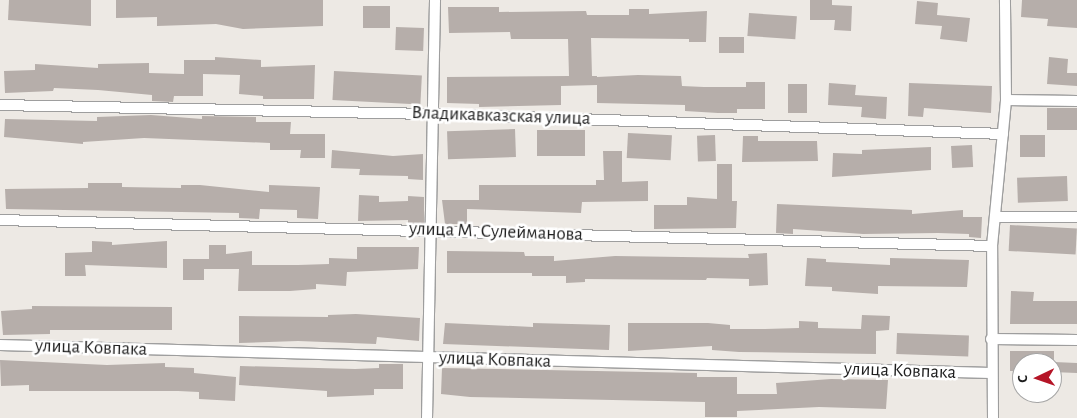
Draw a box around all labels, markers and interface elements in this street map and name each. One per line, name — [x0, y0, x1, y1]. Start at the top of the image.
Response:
street label: Владикавказская улица — [411, 101, 591, 131]
street label: улица М. Сулейманова — [409, 218, 583, 246]
street label: улица Ковпака — [35, 335, 147, 361]
street label: улица Ковпака — [439, 347, 551, 373]
north arrow — [1012, 353, 1062, 403]
street label: улица Ковпака — [844, 358, 956, 384]
text: С — [1016, 374, 1030, 383]

